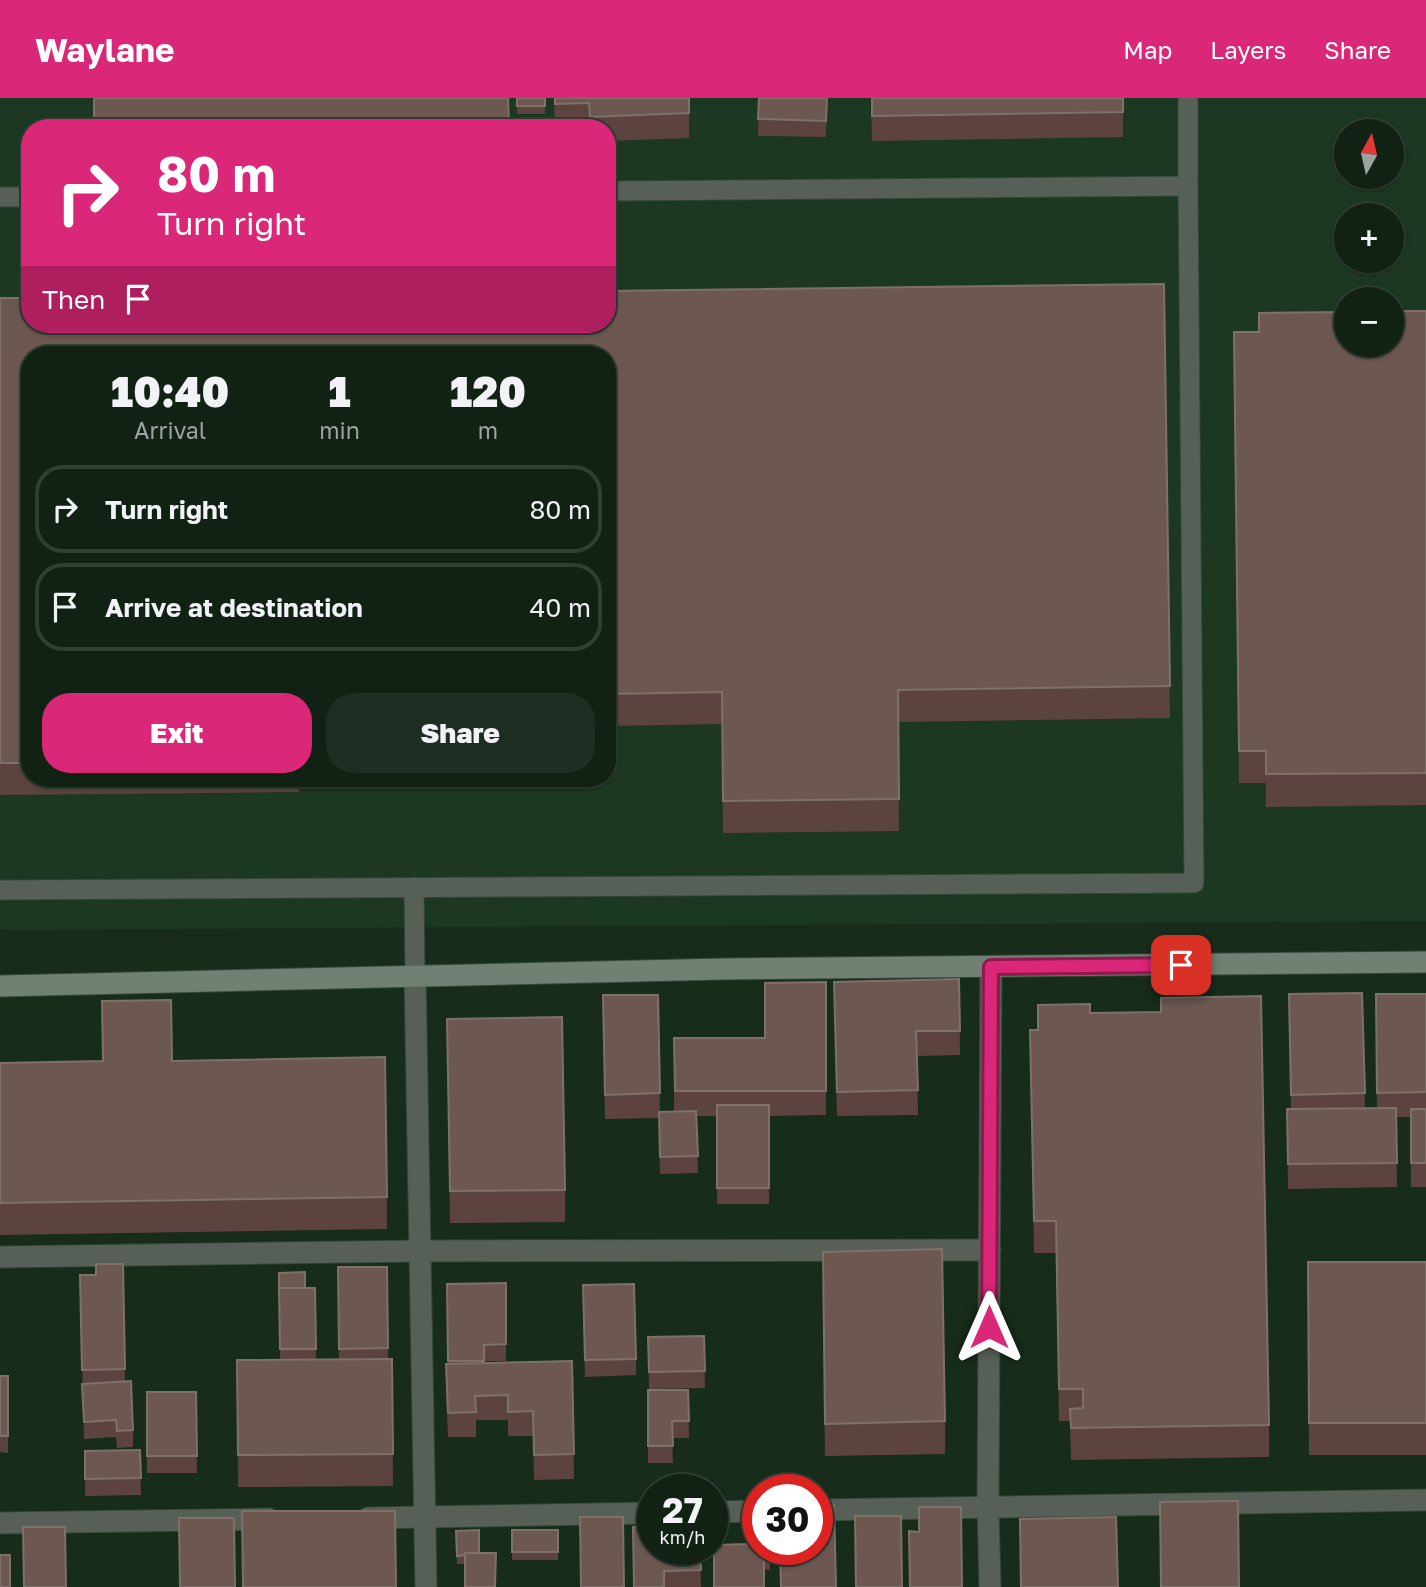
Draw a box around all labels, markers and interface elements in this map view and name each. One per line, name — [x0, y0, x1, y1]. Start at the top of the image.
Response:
text: Waylane — [35, 30, 174, 69]
text: Map — [1123, 35, 1172, 64]
text: Layers — [1210, 35, 1286, 64]
text: Share — [1324, 35, 1391, 64]
north arrow — [1334, 119, 1404, 189]
map controls — [1334, 119, 1404, 357]
text: 80 m — [157, 144, 275, 203]
icon: right — [42, 147, 133, 238]
button: + — [1334, 203, 1404, 273]
text: Turn right — [157, 204, 306, 242]
icon: arrive — [119, 280, 157, 318]
text: Then — [42, 284, 105, 315]
button: − — [1334, 287, 1404, 357]
text: 10:40 — [111, 366, 229, 416]
text: 1 — [328, 366, 351, 416]
text: 120 — [450, 366, 526, 416]
text: Arrival — [134, 416, 206, 444]
text: min — [319, 416, 360, 444]
text: m — [478, 416, 498, 444]
icon: right — [46, 490, 84, 528]
text: Turn right — [105, 494, 228, 525]
text: 80 m — [530, 494, 591, 525]
icon: arrive — [46, 588, 84, 626]
text: Arrive at destination — [105, 592, 363, 623]
text: 40 m — [530, 592, 591, 623]
button: Exit — [42, 693, 312, 773]
button: Share — [326, 693, 595, 773]
pin — [1151, 935, 1211, 995]
icon: arrive — [1162, 946, 1200, 984]
position arrow — [952, 1290, 1026, 1364]
speed limit sign: 30 — [742, 1474, 833, 1565]
text: 27 — [662, 1489, 703, 1531]
text: km/h — [660, 1526, 705, 1548]

